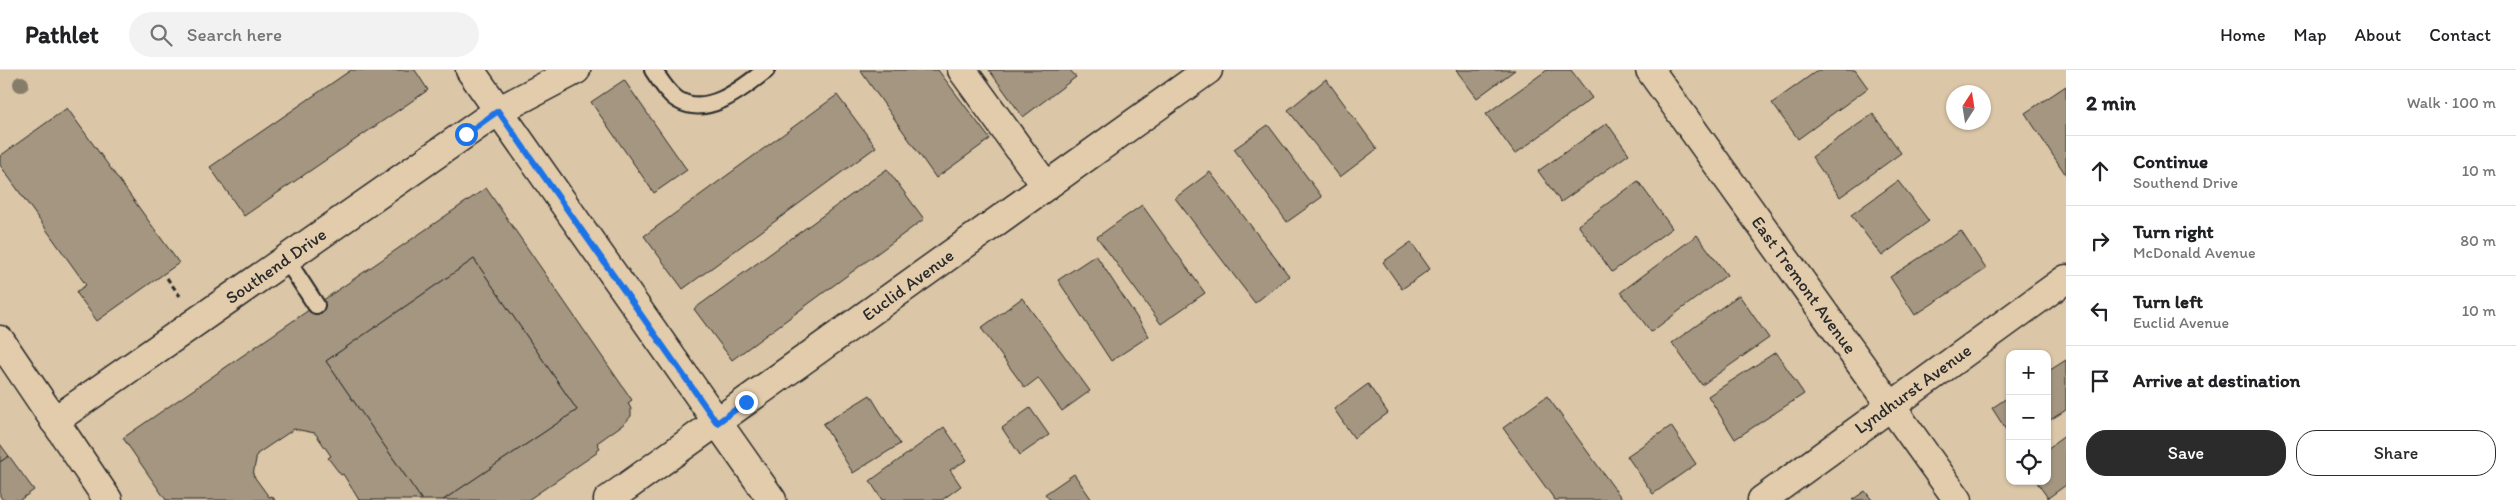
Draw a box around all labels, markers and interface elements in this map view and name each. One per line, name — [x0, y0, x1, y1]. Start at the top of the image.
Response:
search box — [129, 12, 479, 57]
text: Pathlet — [25, 20, 99, 49]
icon: search — [147, 21, 175, 49]
text: Search here — [187, 23, 282, 46]
text: Home — [2220, 24, 2266, 46]
text: Map — [2294, 24, 2327, 46]
text: About — [2355, 24, 2401, 46]
text: Contact — [2429, 24, 2491, 46]
north arrow — [1946, 85, 1991, 130]
text: 2 min — [2086, 90, 2136, 115]
text: Walk · 100 m — [2407, 93, 2496, 112]
route start — [455, 123, 478, 146]
text: Continue — [2133, 150, 2208, 173]
icon: ahead — [2086, 157, 2114, 185]
text: 10 m — [2462, 161, 2496, 180]
text: Southend Drive — [2133, 173, 2238, 192]
street label: East Tremont Avenue — [1747, 212, 1861, 358]
text: Turn right — [2133, 220, 2214, 243]
street label: Southend Drive — [221, 223, 331, 309]
icon: right — [2086, 227, 2114, 255]
text: 80 m — [2460, 231, 2496, 250]
text: McDonald Avenue — [2133, 243, 2256, 262]
street label: Euclid Avenue — [858, 244, 958, 326]
text: Turn left — [2133, 290, 2203, 313]
icon: left — [2086, 297, 2114, 325]
text: 10 m — [2462, 301, 2496, 320]
text: Euclid Avenue — [2133, 313, 2229, 332]
street label: Lyndhurst Avenue — [1850, 339, 1976, 439]
map controls — [2006, 350, 2051, 485]
button: + — [2006, 350, 2051, 395]
icon: arrive — [2086, 367, 2114, 395]
text: Arrive at destination — [2133, 369, 2300, 392]
route end — [735, 391, 758, 414]
button: − — [2006, 395, 2051, 440]
button: Save — [2086, 430, 2286, 476]
button: Share — [2296, 430, 2496, 476]
button: locate — [2006, 440, 2051, 485]

